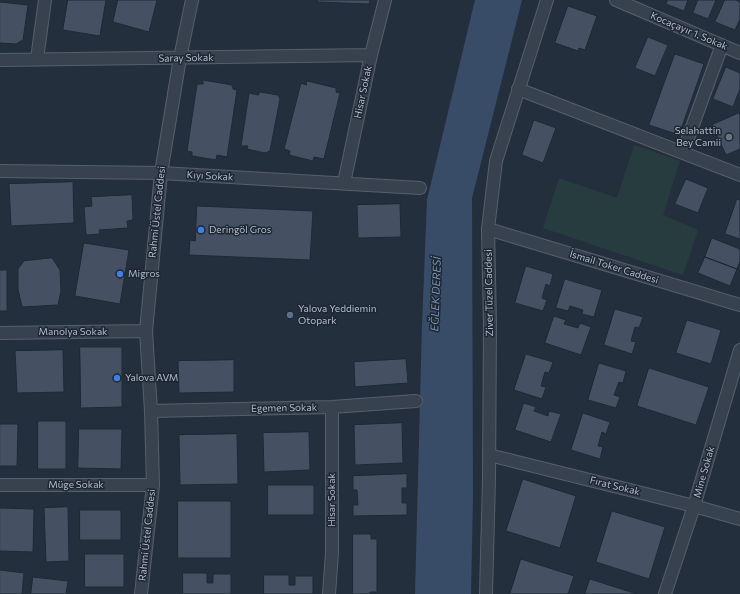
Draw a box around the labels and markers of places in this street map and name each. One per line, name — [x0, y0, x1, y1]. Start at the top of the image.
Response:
place label: Selahattin Bey Camii — [675, 125, 721, 148]
marker: Selahattin Bey Camii — [724, 132, 734, 142]
place label: Deringöl Gros — [209, 224, 271, 236]
marker: Deringöl Gros — [196, 225, 206, 235]
place label: Migros — [128, 268, 160, 280]
marker: Migros — [115, 269, 125, 279]
place label: Yalova Yeddiemin Otopark — [298, 303, 377, 326]
marker: Yalova Yeddiemin Otopark — [285, 310, 295, 320]
place label: Yalova AVM — [125, 372, 178, 384]
marker: Yalova AVM — [112, 373, 122, 383]

